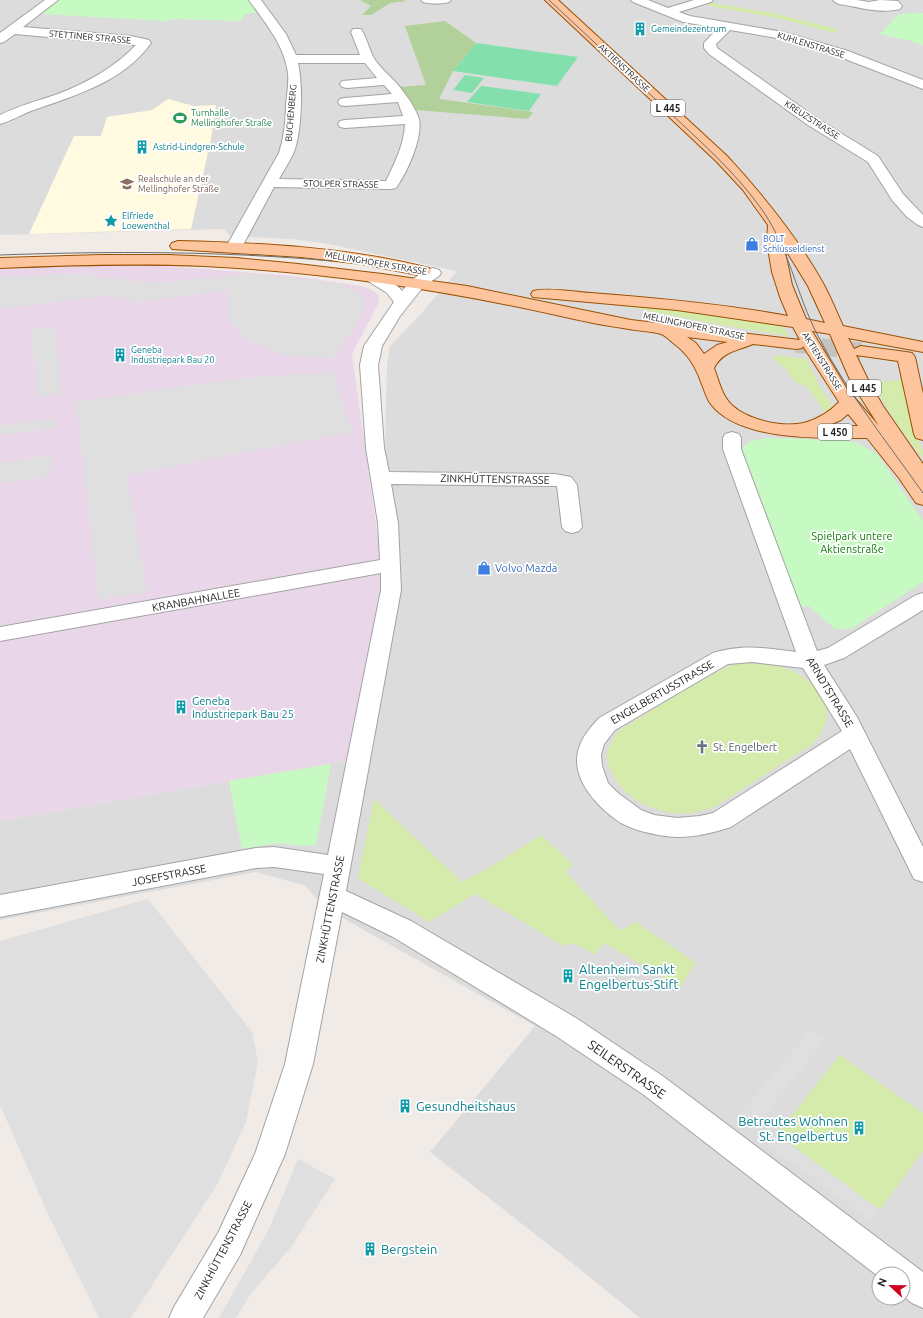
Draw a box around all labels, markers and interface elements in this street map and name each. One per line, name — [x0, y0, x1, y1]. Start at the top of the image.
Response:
building icon: Gemeindezentrum — [632, 21, 648, 37]
place label: Gemeindezentrum — [651, 24, 726, 34]
street label: STETTINER STRASSE — [48, 28, 132, 46]
street label: KUHLENSTRASSE — [776, 30, 846, 60]
street label: AKTIENSTRASSE — [596, 42, 652, 94]
street label: BUCHENBERG — [284, 84, 298, 142]
street label: KREUZSTRASSE — [783, 99, 841, 141]
road number: L 445 — [651, 100, 685, 116]
place label: Turnhalle Mellinghofer Straße — [191, 108, 272, 128]
sports icon: Turnhalle Mellinghofer Straße — [172, 110, 188, 126]
building icon: Astrid-Lindgren-Schule — [134, 139, 150, 155]
place label: Astrid-Lindgren-Schule — [153, 142, 245, 152]
place label: Realschule an der Mellinghofer Straße — [138, 174, 219, 194]
school or university icon: Realschule an der Mellinghofer Straße — [119, 176, 135, 192]
street label: STOLPER STRASSE — [303, 178, 379, 190]
place label: Elfriede Loewenthal — [122, 211, 170, 231]
place icon: Elfriede Loewenthal — [103, 213, 119, 229]
place label: BOLT Schlüsseldienst — [763, 234, 825, 254]
shop icon: BOLT Schlüsseldienst — [744, 236, 760, 252]
street label: MELLINGHOFER STRASSE — [324, 249, 428, 277]
street label: MELLINGHOFER STRASSE — [642, 310, 746, 342]
street label: AKTIENSTRASSE — [800, 330, 844, 392]
place label: Geneba Industriepark Bau 20 — [131, 345, 214, 365]
building icon: Geneba Industriepark Bau 20 — [112, 347, 128, 363]
road number: L 445 — [847, 380, 881, 396]
road number: L 450 — [818, 424, 852, 440]
street label: ZINKHÜTTENSTRASSE — [440, 472, 550, 486]
park label: Spielpark untere Aktienstraße — [811, 530, 893, 555]
shop icon: Volvo Mazda — [476, 560, 492, 576]
place label: Volvo Mazda — [495, 562, 557, 574]
street label: KRANBAHNALLEE — [151, 586, 241, 614]
street label: ARNDTSTRASSE — [804, 655, 856, 729]
street label: ENGELBERTUSSTRASSE — [609, 658, 715, 726]
place label: Geneba Industriepark Bau 25 — [192, 695, 294, 720]
building icon: Geneba Industriepark Bau 25 — [173, 699, 189, 715]
church icon: St. Engelbert — [694, 739, 710, 755]
place label: St. Engelbert — [713, 741, 778, 753]
street label: ZINKHÜTTENSTRASSE — [314, 854, 346, 964]
street label: JOSEFSTRASSE — [131, 862, 207, 888]
place label: Altenheim Sankt Engelbertus-Stift — [579, 962, 679, 991]
building icon: Altenheim Sankt Engelbertus-Stift — [560, 968, 576, 984]
street label: SEILERSTRASSE — [585, 1037, 669, 1101]
building icon: Gesundheitshaus — [397, 1098, 413, 1114]
place label: Gesundheitshaus — [416, 1099, 516, 1113]
place label: Betreutes Wohnen St. Engelbertus — [738, 1114, 848, 1143]
building icon: Betreutes Wohnen St. Engelbertus — [851, 1120, 867, 1136]
street label: ZINKHÜTTENSTRASSE — [192, 1199, 254, 1301]
building icon: Bergstein — [362, 1241, 378, 1257]
place label: Bergstein — [381, 1242, 437, 1256]
north arrow — [871, 1266, 911, 1306]
text: N — [875, 1276, 889, 1288]

